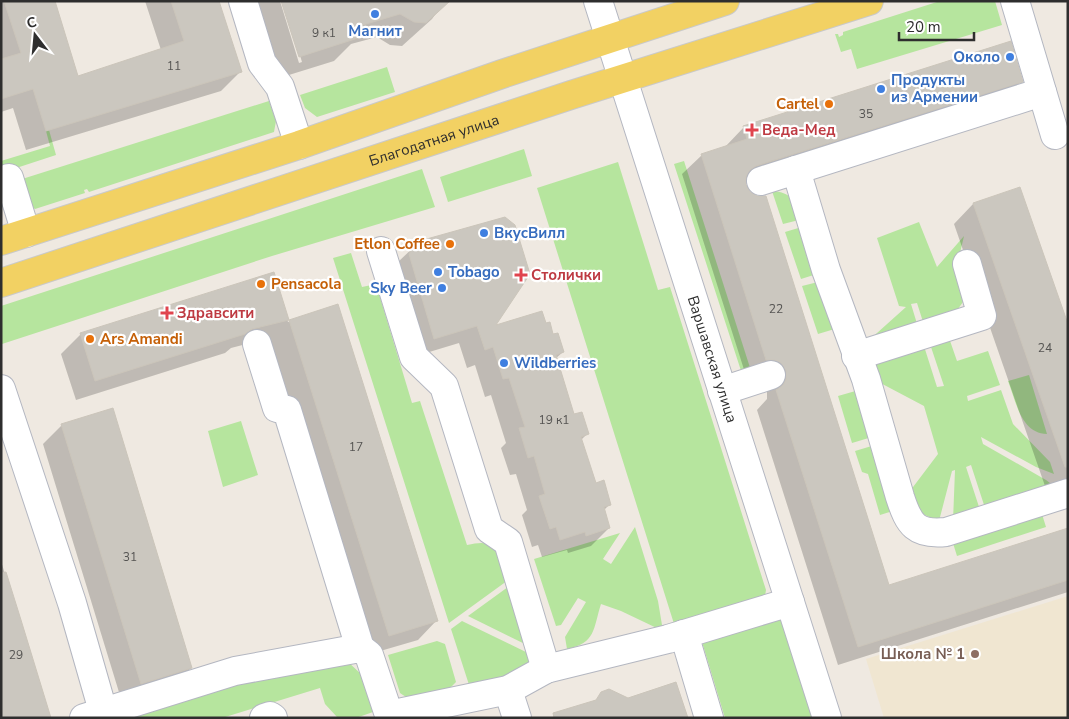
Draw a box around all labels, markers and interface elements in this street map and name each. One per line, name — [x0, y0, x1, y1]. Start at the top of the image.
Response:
marker: Магнит — [369, 8, 381, 20]
north arrow — [10, 10, 60, 60]
scale bar — [899, 10, 974, 42]
text: С — [24, 12, 39, 33]
text: 20 m — [906, 17, 941, 37]
place label: Магнит — [348, 21, 402, 41]
house number: 9 к1 — [312, 25, 336, 41]
place label: Около — [953, 47, 1000, 67]
marker: Около — [1004, 51, 1016, 63]
house number: 11 — [167, 58, 181, 74]
place label: Продукты из Армении — [891, 70, 978, 107]
marker: Продукты из Армении — [875, 83, 887, 95]
place label: Cartel — [776, 94, 819, 114]
marker: Cartel — [823, 98, 835, 110]
house number: 35 — [859, 106, 873, 122]
street label: Благодатная улица — [366, 109, 502, 171]
place label: Веда-Мед — [762, 120, 836, 140]
marker: Веда-Мед — [746, 124, 758, 136]
place label: ВкусВилл — [494, 223, 565, 243]
marker: ВкусВилл — [478, 227, 490, 239]
place label: Etlon Coffee — [354, 234, 440, 254]
marker: Etlon Coffee — [444, 238, 456, 250]
place label: Tobago — [448, 262, 500, 282]
place label: Столички — [531, 265, 601, 285]
marker: Tobago — [432, 266, 444, 278]
marker: Столички — [515, 269, 527, 281]
place label: Pensacola — [271, 274, 341, 294]
marker: Pensacola — [255, 278, 267, 290]
place label: Sky Beer — [370, 278, 432, 298]
marker: Sky Beer — [436, 282, 448, 294]
street label: Варшавская улица — [683, 293, 742, 425]
house number: 22 — [769, 301, 783, 317]
place label: Здравсити — [177, 303, 254, 323]
marker: Здравсити — [161, 307, 173, 319]
place label: Ars Amandi — [100, 329, 182, 349]
marker: Ars Amandi — [84, 333, 96, 345]
house number: 24 — [1038, 340, 1052, 356]
place label: Wildberries — [514, 353, 596, 373]
marker: Wildberries — [498, 357, 510, 369]
house number: 19 к1 — [539, 412, 570, 428]
house number: 17 — [349, 439, 363, 455]
house number: 31 — [123, 549, 137, 565]
place label: Школа № 1 — [881, 644, 965, 664]
house number: 29 — [9, 647, 23, 663]
marker: Школа № 1 — [969, 648, 981, 660]

